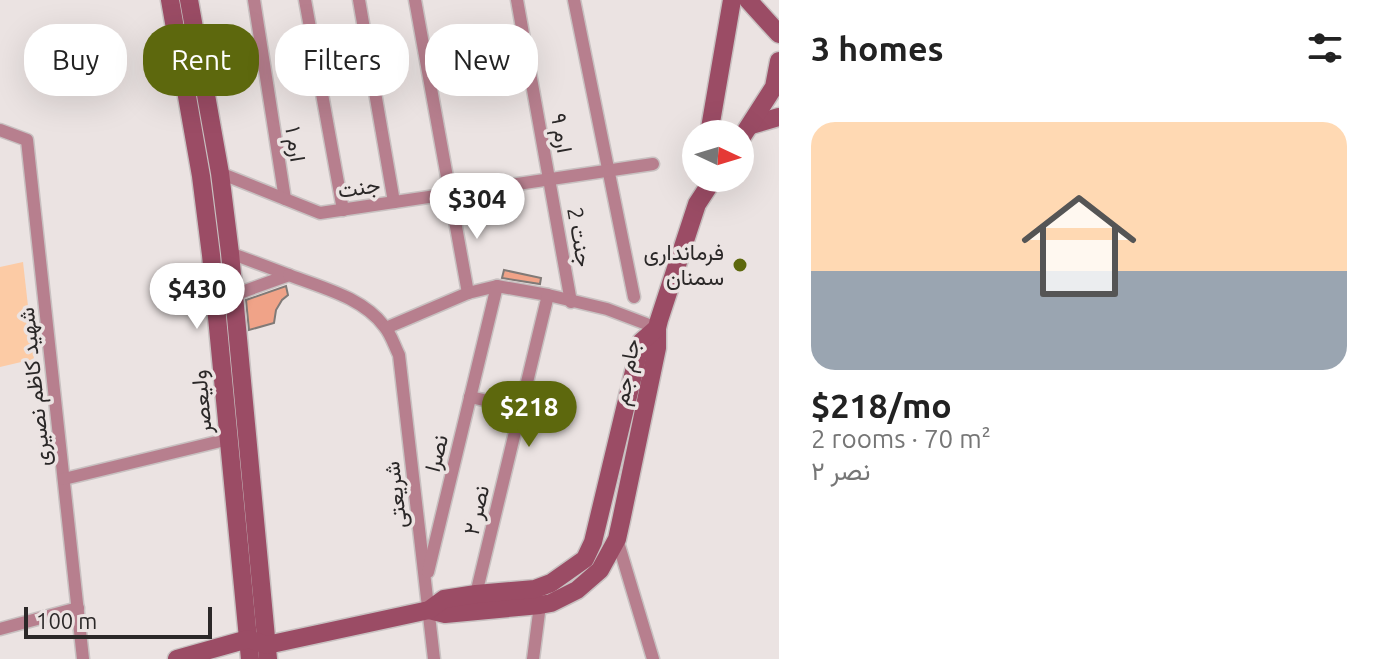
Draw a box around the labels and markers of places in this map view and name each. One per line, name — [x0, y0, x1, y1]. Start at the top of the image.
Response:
pin: $304 — [430, 173, 524, 241]
place label: فرمانداری سمنان — [644, 239, 724, 290]
marker: فرمانداری سمنان — [731, 256, 749, 274]
pin: $430 — [150, 263, 244, 331]
pin: $218 — [482, 381, 576, 449]

